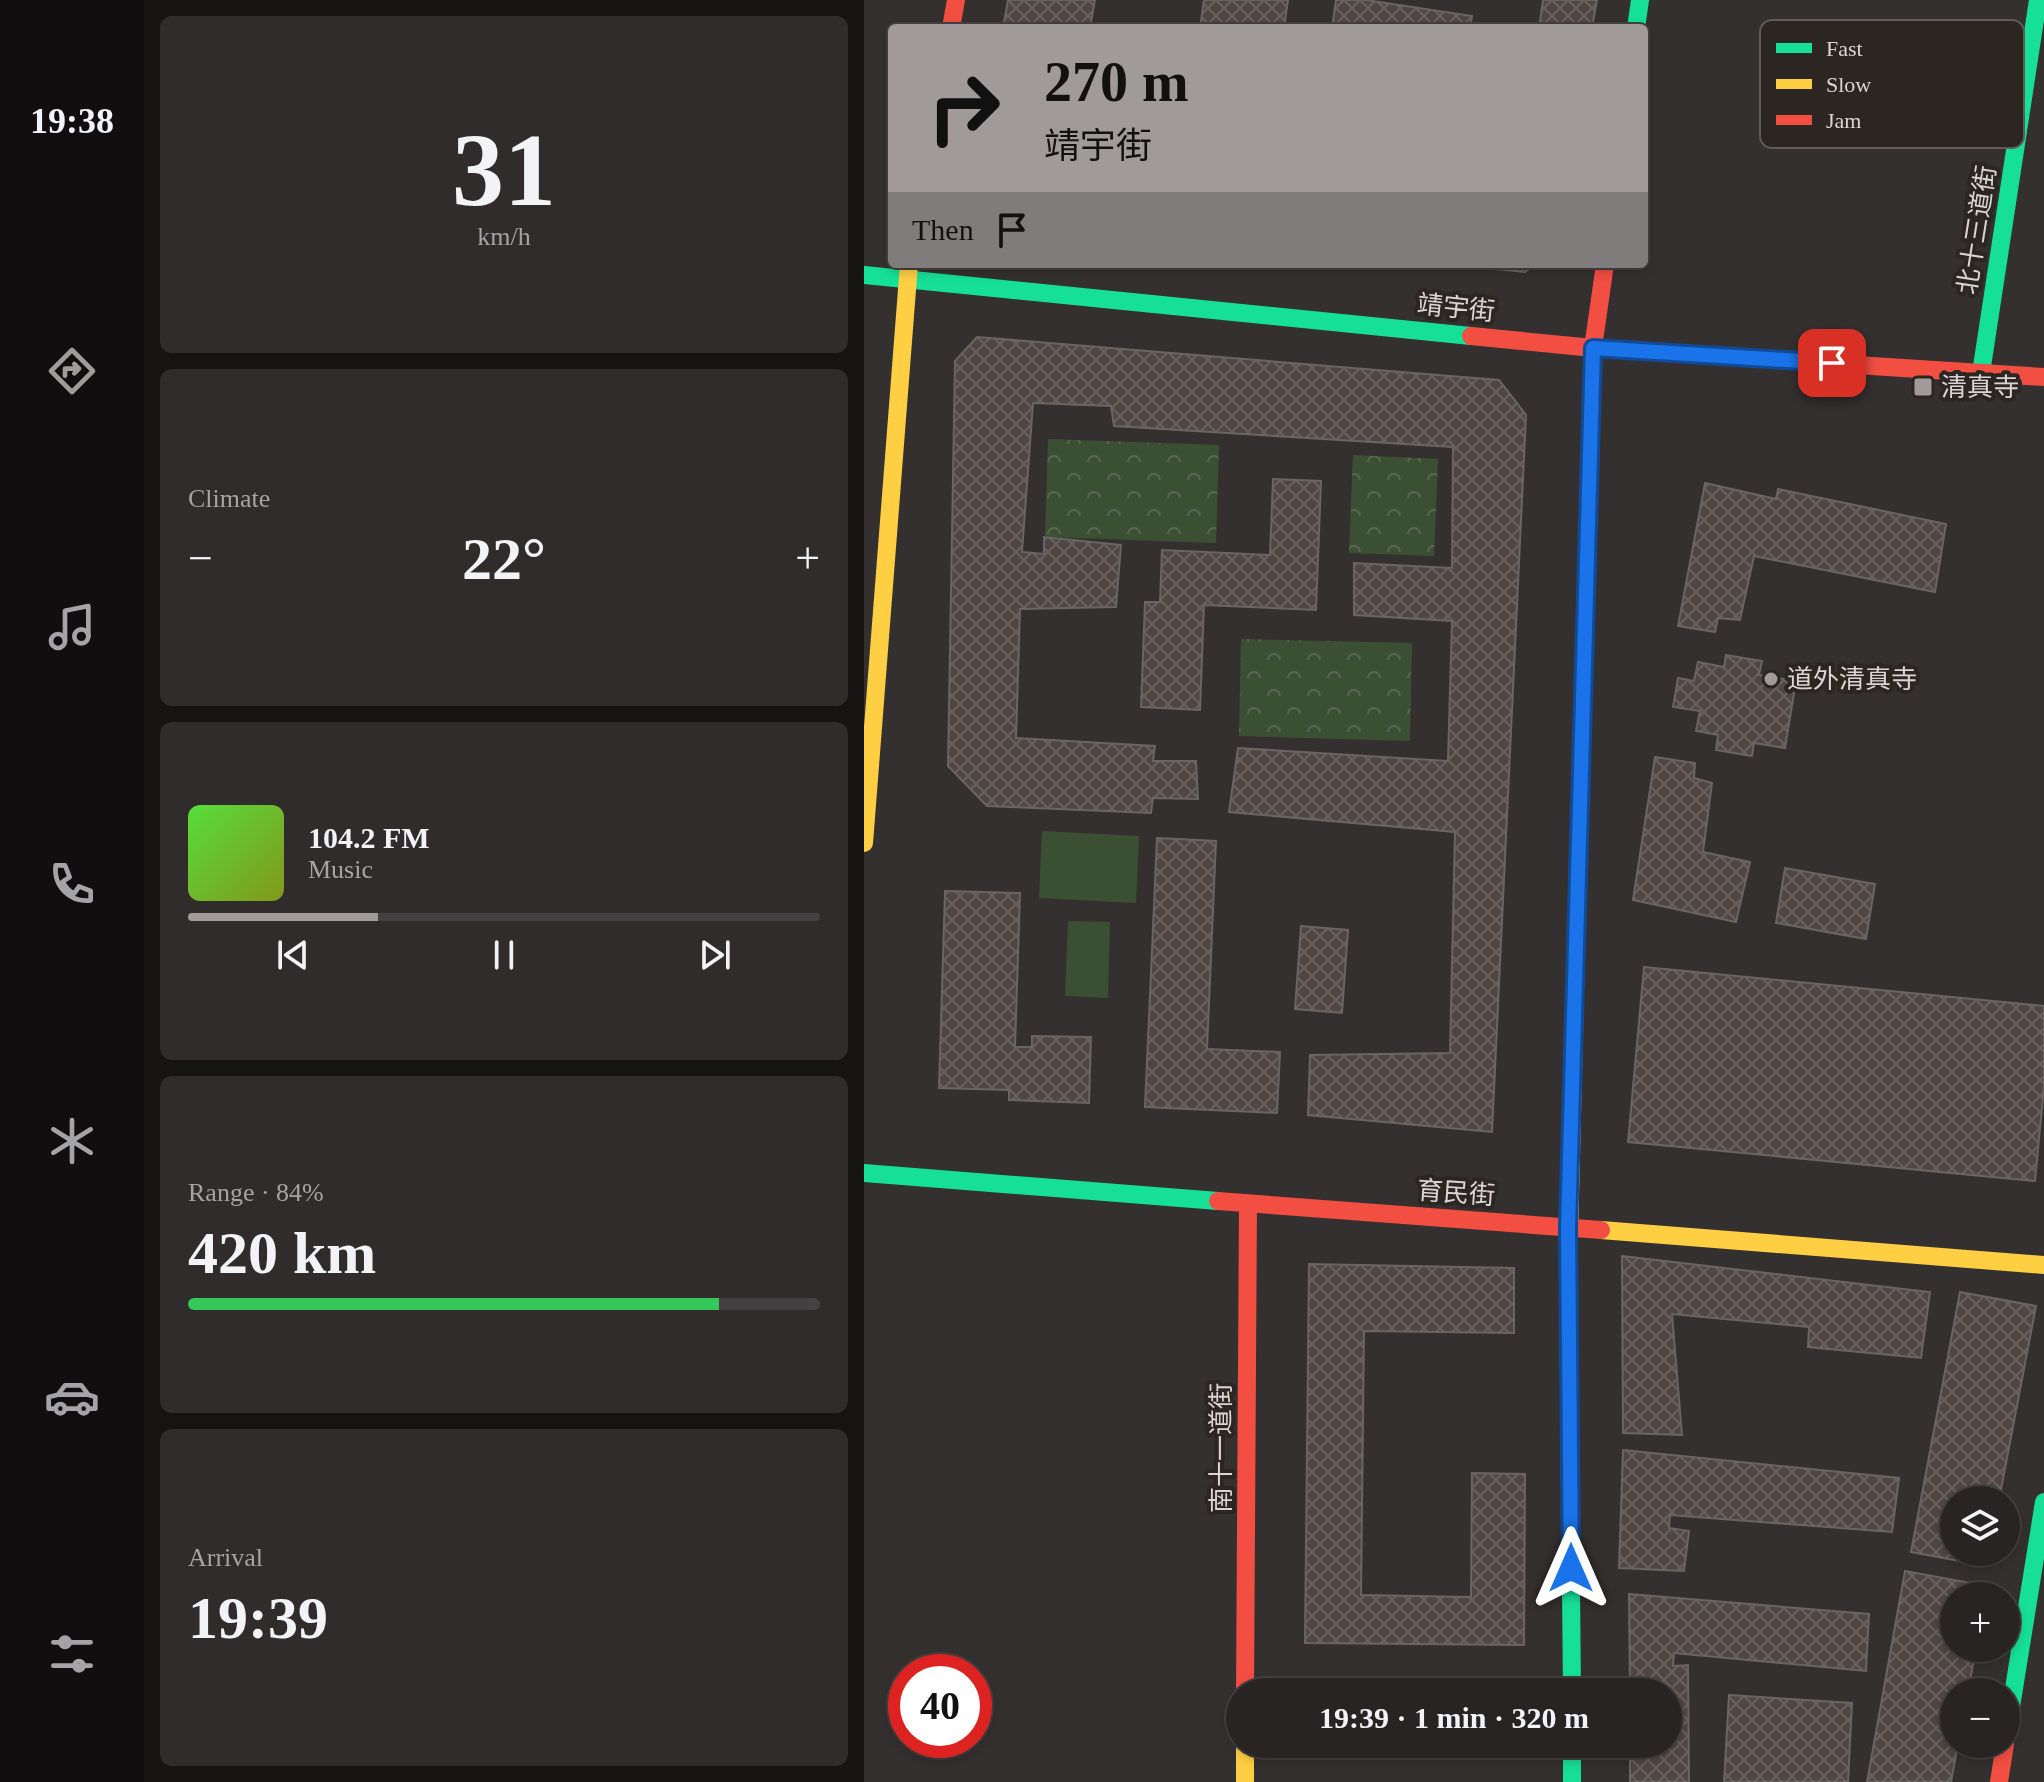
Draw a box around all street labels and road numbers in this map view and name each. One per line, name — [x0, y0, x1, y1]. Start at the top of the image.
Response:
street label: 北十三道街 — [1953, 164, 2001, 296]
street label: 靖宇街 — [1416, 290, 1496, 326]
street label: 育民街 — [1416, 1176, 1496, 1210]
street label: 南十一道街 — [1207, 1383, 1236, 1513]

